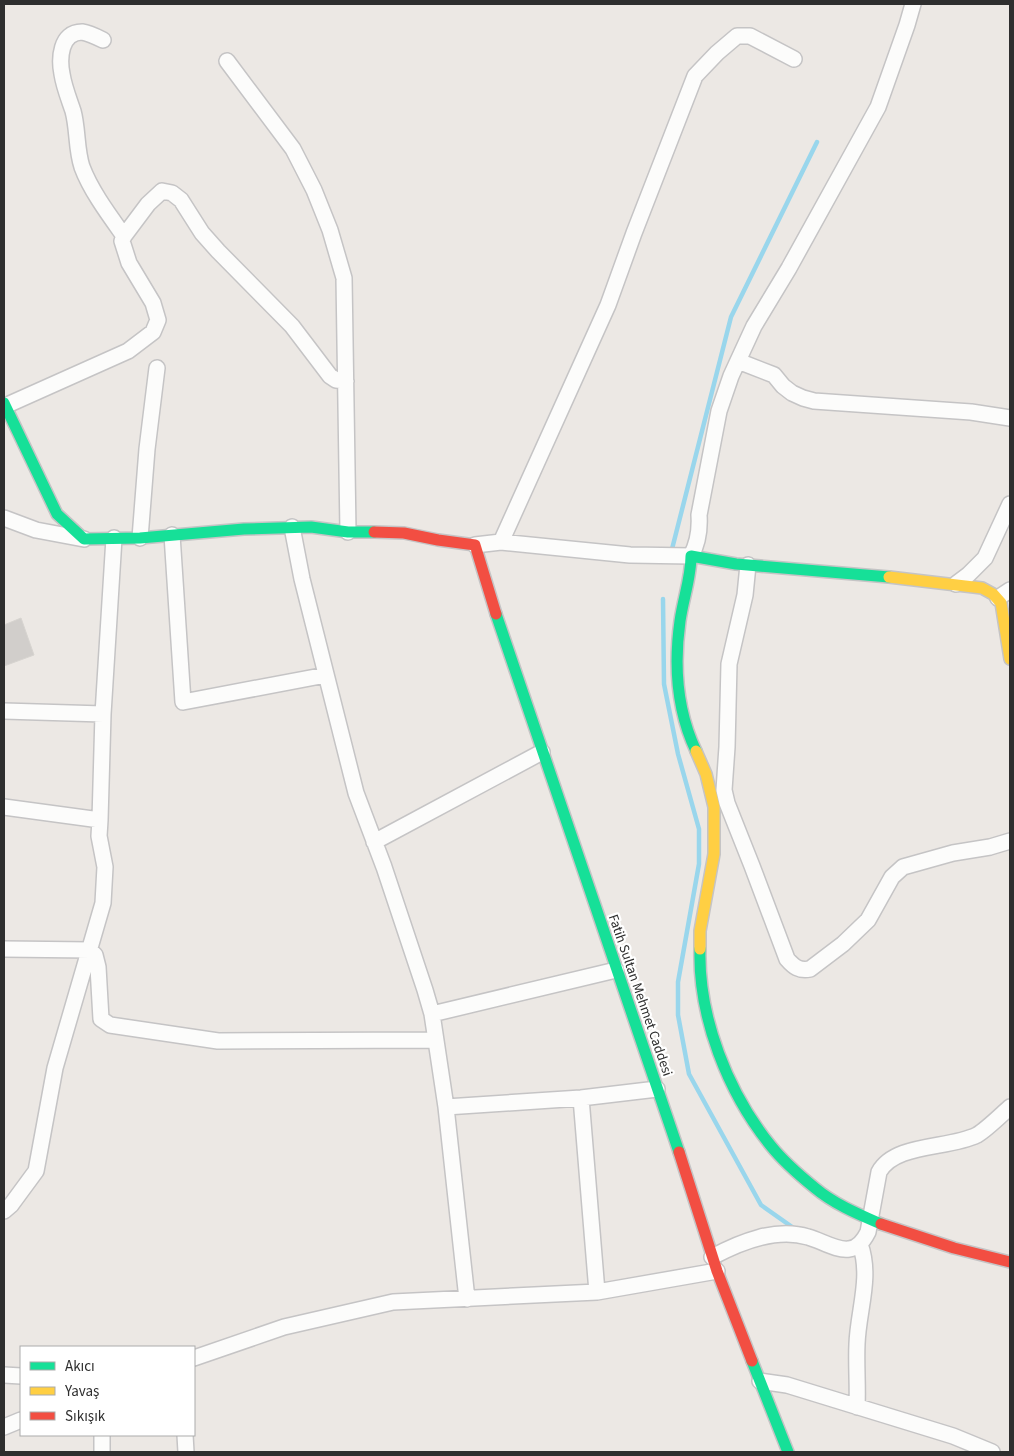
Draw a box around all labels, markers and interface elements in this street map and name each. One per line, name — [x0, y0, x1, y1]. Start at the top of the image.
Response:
street label: Fatih Sultan Mehmet Caddesi — [603, 912, 677, 1079]
legend — [20, 1346, 195, 1436]
text: Akıcı — [65, 1356, 95, 1377]
text: Yavaş — [64, 1381, 99, 1402]
text: Sıkışık — [65, 1406, 106, 1427]

